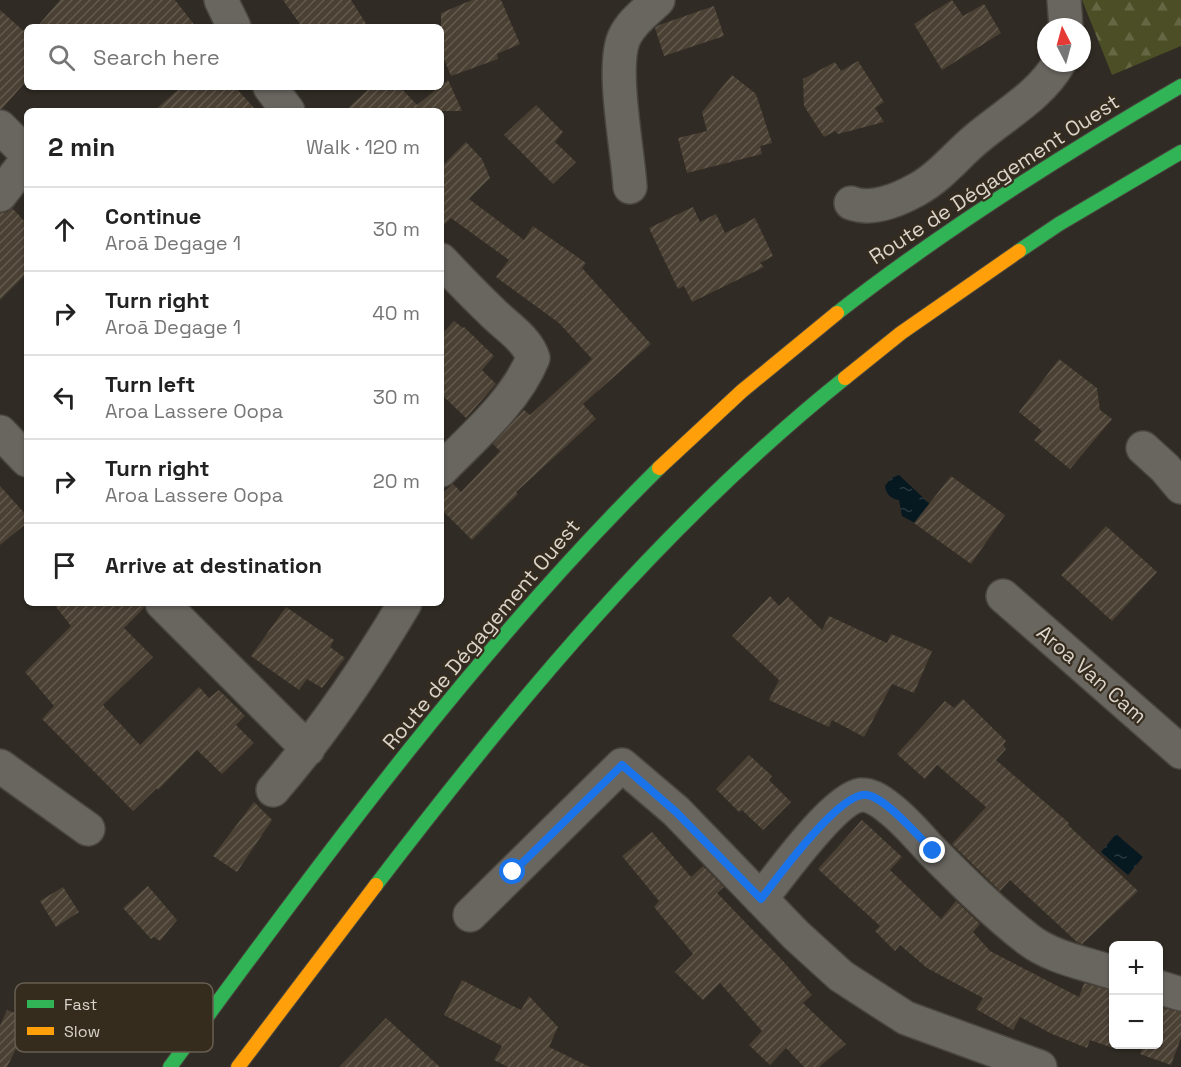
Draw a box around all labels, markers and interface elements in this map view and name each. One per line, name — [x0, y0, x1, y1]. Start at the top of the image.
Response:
north arrow — [1037, 18, 1091, 72]
search box — [24, 24, 444, 90]
icon: search — [45, 41, 78, 74]
text: Search here — [93, 43, 220, 71]
street label: Route de Dégagement Ouest — [864, 88, 1124, 270]
text: 2 min — [48, 130, 115, 164]
text: Walk · 120 m — [306, 134, 420, 160]
text: Continue — [105, 202, 201, 230]
icon: ahead — [48, 213, 81, 246]
text: 30 m — [373, 216, 420, 242]
text: Aroā Degage 1 — [105, 230, 241, 256]
text: Turn right — [105, 286, 210, 314]
icon: right — [48, 297, 81, 330]
text: 40 m — [372, 300, 420, 326]
text: Aroā Degage 1 — [105, 314, 241, 340]
text: Turn left — [105, 370, 195, 398]
icon: left — [48, 381, 81, 414]
text: 30 m — [373, 384, 420, 410]
text: Aroa Lassere Oopa — [105, 398, 283, 424]
text: Turn right — [105, 454, 210, 482]
icon: right — [48, 465, 81, 498]
text: 20 m — [373, 468, 420, 494]
text: Aroa Lassere Oopa — [105, 482, 283, 508]
street label: Route de Dégagement Ouest — [376, 513, 586, 755]
icon: arrive — [48, 549, 81, 582]
text: Arrive at destination — [105, 551, 322, 579]
street label: Aroa Van Cam — [1031, 619, 1153, 729]
route end — [919, 837, 945, 863]
route start — [499, 858, 525, 884]
map controls — [1109, 941, 1163, 1049]
button: + — [1109, 941, 1163, 995]
legend — [15, 983, 213, 1052]
text: Fast — [64, 994, 97, 1015]
button: − — [1109, 995, 1163, 1049]
text: Slow — [64, 1021, 100, 1042]

